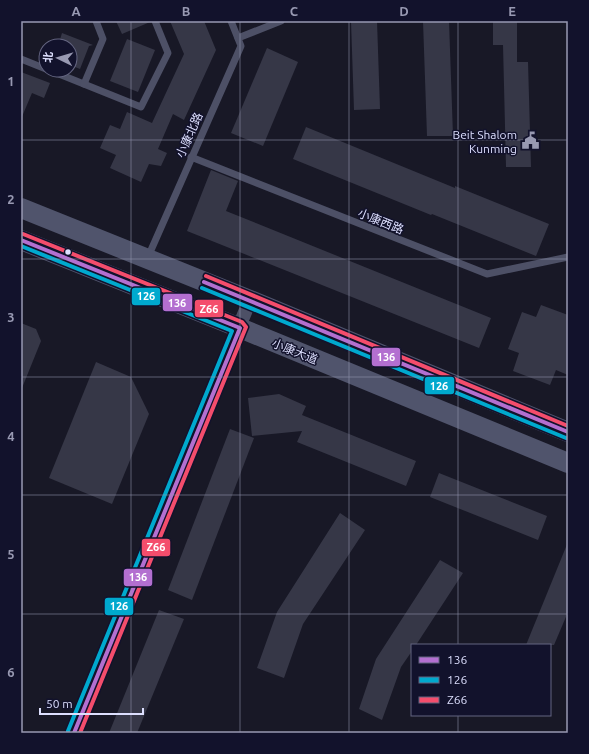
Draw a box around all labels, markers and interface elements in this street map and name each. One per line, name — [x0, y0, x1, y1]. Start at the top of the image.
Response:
text: A — [71, 4, 81, 18]
text: B — [182, 4, 191, 18]
text: C — [290, 4, 299, 18]
text: D — [399, 4, 409, 18]
text: E — [508, 4, 516, 18]
north arrow — [38, 38, 78, 78]
text: 北 — [42, 51, 54, 63]
text: 1 — [7, 74, 15, 88]
street label: 小康北路 — [173, 110, 205, 160]
place label: Beit Shalom Kunming — [453, 128, 517, 155]
public building icon: Beit Shalom Kunming — [520, 131, 540, 151]
text: 2 — [7, 192, 15, 206]
street label: 小康西路 — [356, 206, 406, 236]
unlabelled marker — [63, 247, 73, 257]
line badge: 126 — [131, 287, 161, 306]
text: 126 — [137, 290, 155, 302]
line badge: 136 — [162, 293, 193, 312]
text: 136 — [168, 297, 186, 309]
line badge: Z66 — [194, 299, 224, 318]
text: Z66 — [200, 303, 219, 315]
text: 3 — [7, 310, 15, 324]
street label: 小康大道 — [270, 336, 320, 366]
line badge: 136 — [371, 347, 401, 367]
text: 136 — [377, 351, 395, 363]
line badge: 126 — [424, 376, 455, 395]
text: 126 — [430, 380, 448, 392]
text: 4 — [7, 429, 15, 443]
line badge: Z66 — [141, 538, 171, 557]
text: Z66 — [147, 541, 166, 553]
text: 5 — [7, 547, 15, 561]
line badge: 136 — [123, 568, 153, 587]
text: 136 — [129, 571, 147, 583]
line badge: 126 — [104, 597, 134, 616]
text: 126 — [110, 600, 128, 612]
legend — [411, 644, 551, 716]
text: 136 — [447, 653, 468, 666]
text: 6 — [7, 665, 15, 679]
text: 126 — [447, 673, 468, 686]
scale bar — [40, 690, 143, 716]
text: Z66 — [447, 693, 468, 706]
text: 50 m — [46, 697, 73, 710]

